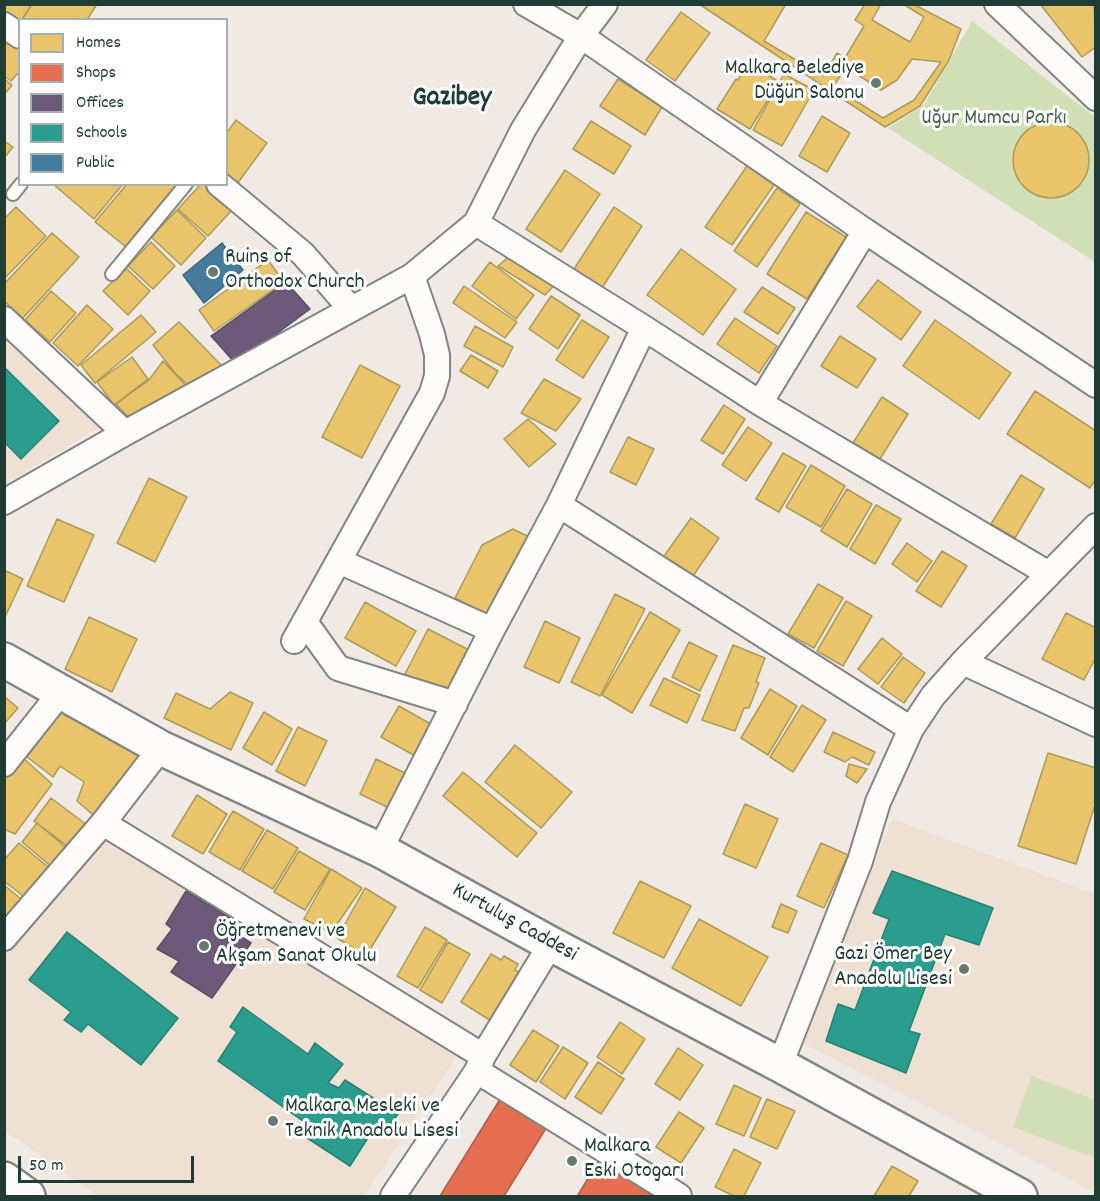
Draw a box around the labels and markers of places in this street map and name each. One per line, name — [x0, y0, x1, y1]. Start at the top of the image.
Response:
place label: Malkara Belediye Düğün Salonu — [725, 57, 864, 108]
marker: Malkara Belediye Düğün Salonu — [869, 76, 883, 90]
place label: Ruins of Orthodox Church — [225, 246, 365, 298]
marker: Ruins of Orthodox Church — [206, 265, 220, 279]
place label: Öğretmenevi ve Akşam Sanat Okulu — [216, 920, 377, 972]
marker: Öğretmenevi ve Akşam Sanat Okulu — [197, 939, 211, 953]
place label: Gazi Ömer Bey Anadolu Lisesi — [834, 943, 952, 994]
marker: Gazi Ömer Bey Anadolu Lisesi — [957, 962, 971, 976]
place label: Malkara Mesleki ve Teknik Anadolu Lisesi — [285, 1095, 458, 1146]
marker: Malkara Mesleki ve Teknik Anadolu Lisesi — [266, 1114, 280, 1128]
place label: Malkara Eski Otogarı — [584, 1135, 684, 1186]
marker: Malkara Eski Otogarı — [565, 1154, 579, 1168]

